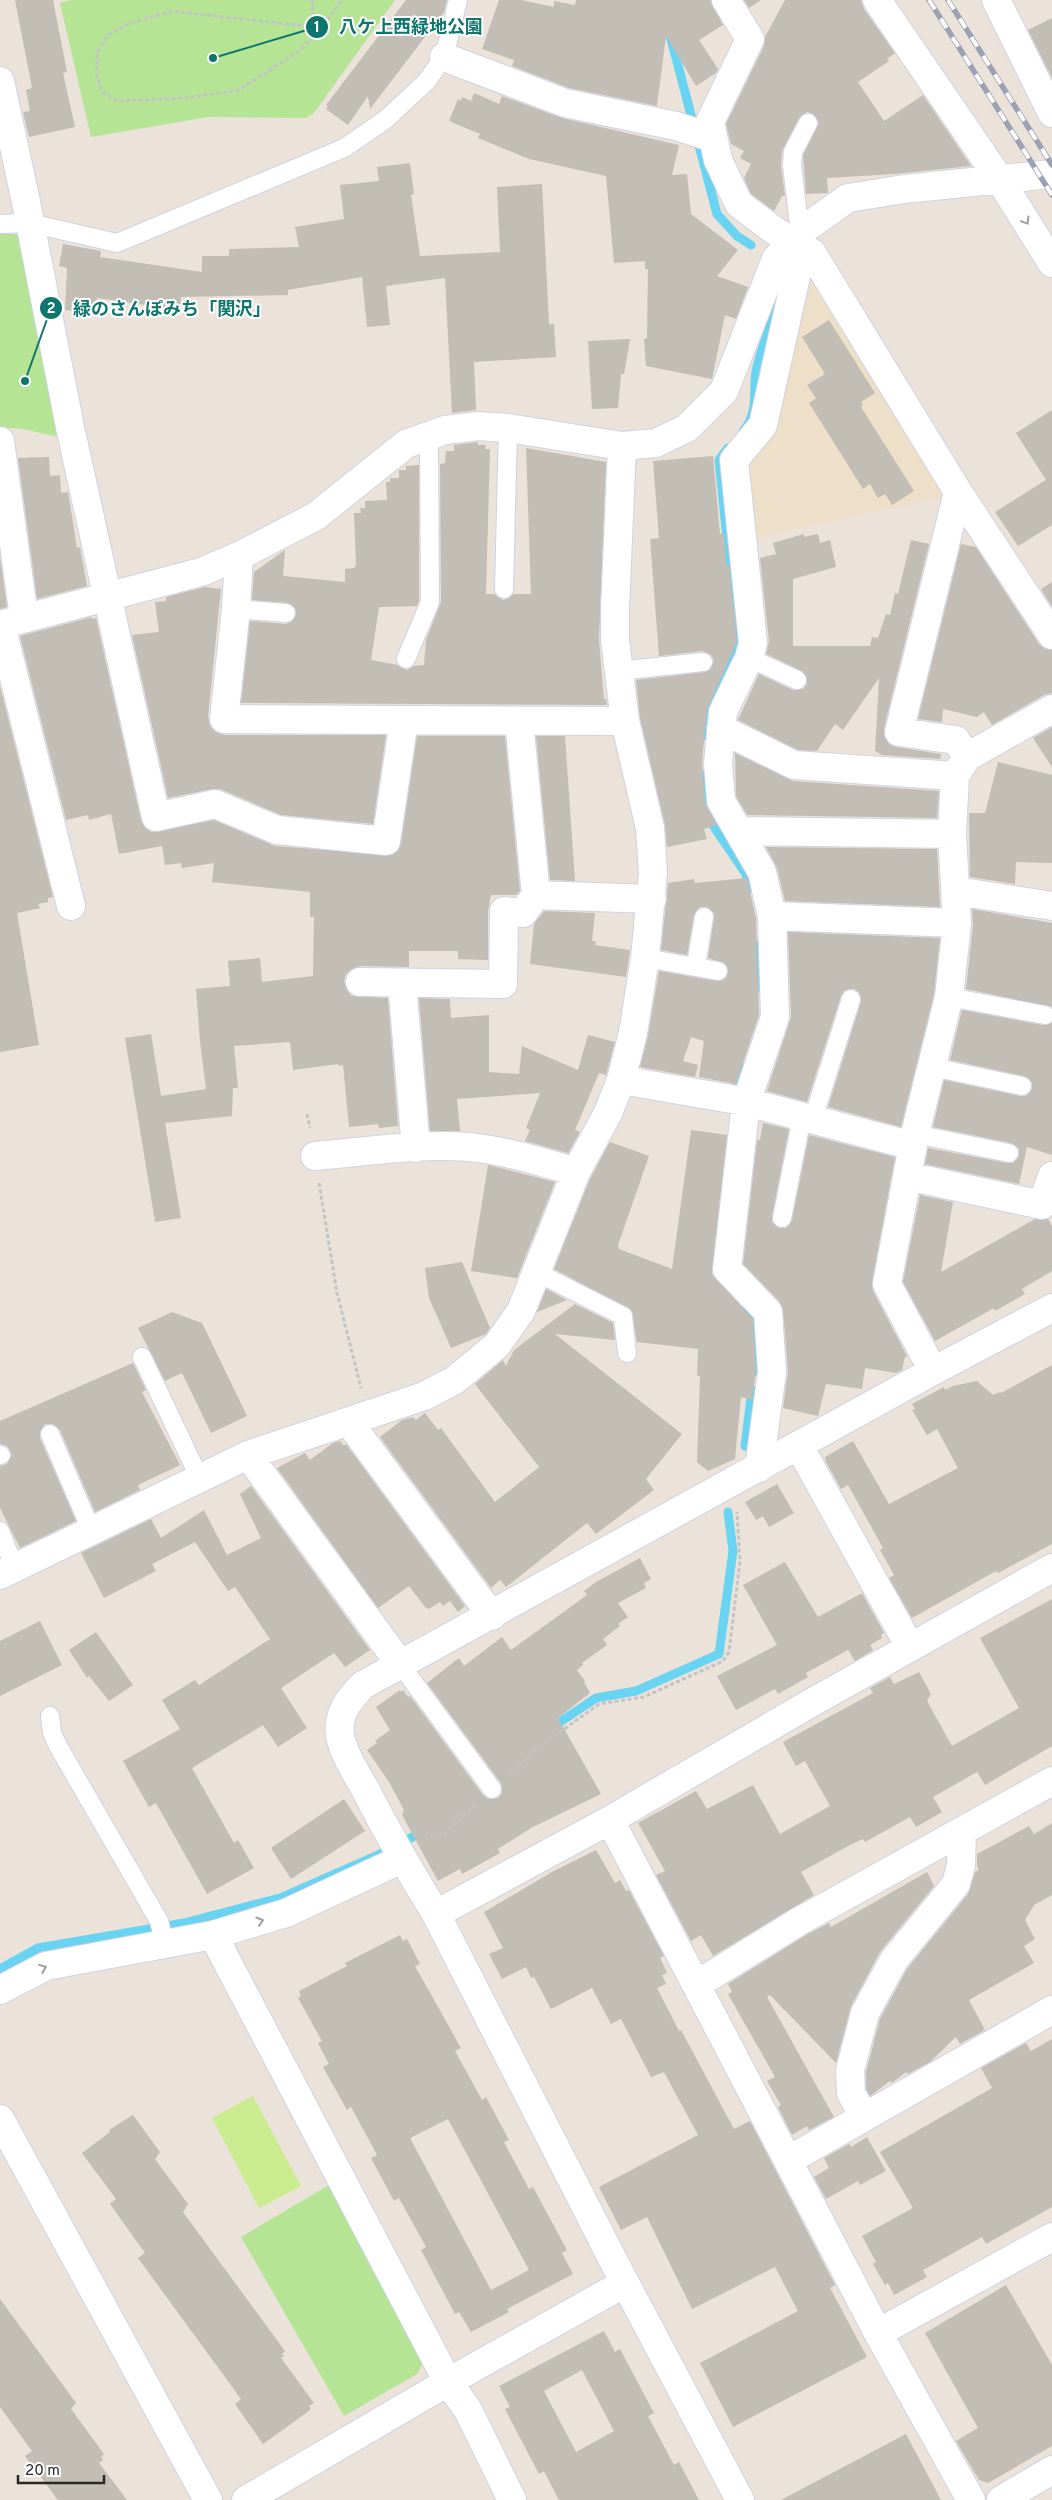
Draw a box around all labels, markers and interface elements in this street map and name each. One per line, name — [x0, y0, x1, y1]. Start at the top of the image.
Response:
callout: 八ケ上西緑地公園 — [304, 10, 493, 43]
text: 八ケ上西緑地公園 — [339, 17, 483, 40]
text: 1 — [314, 19, 320, 38]
one-way arrow — [1019, 216, 1029, 225]
callout: 緑のさんぽみち「関沢」 — [38, 292, 281, 325]
text: 緑のさんぽみち「関沢」 — [73, 299, 271, 322]
text: 2 — [46, 300, 56, 319]
one-way arrow — [255, 1916, 263, 1926]
one-way arrow — [38, 1964, 47, 1975]
scale bar — [18, 2452, 104, 2484]
text: 20 m — [25, 2462, 60, 2481]

